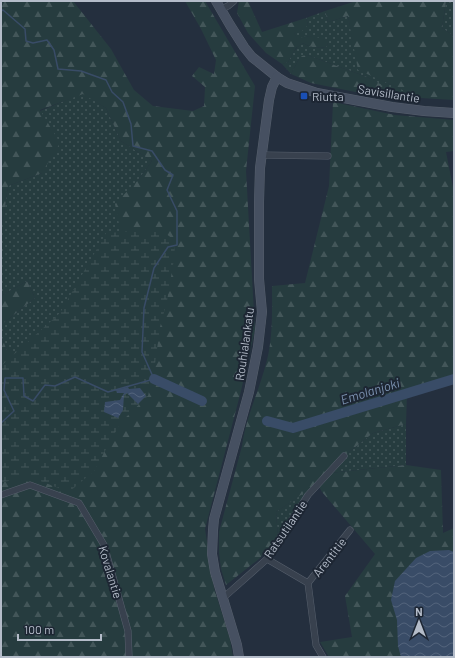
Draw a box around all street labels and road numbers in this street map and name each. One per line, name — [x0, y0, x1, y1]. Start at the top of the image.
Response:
street label: Savisillantie — [357, 81, 421, 105]
street label: Rouhialankatu — [232, 306, 256, 382]
street label: Ratsutilantie — [261, 497, 309, 561]
street label: Arentitie — [309, 535, 349, 579]
street label: Kovalantie — [96, 544, 126, 600]

